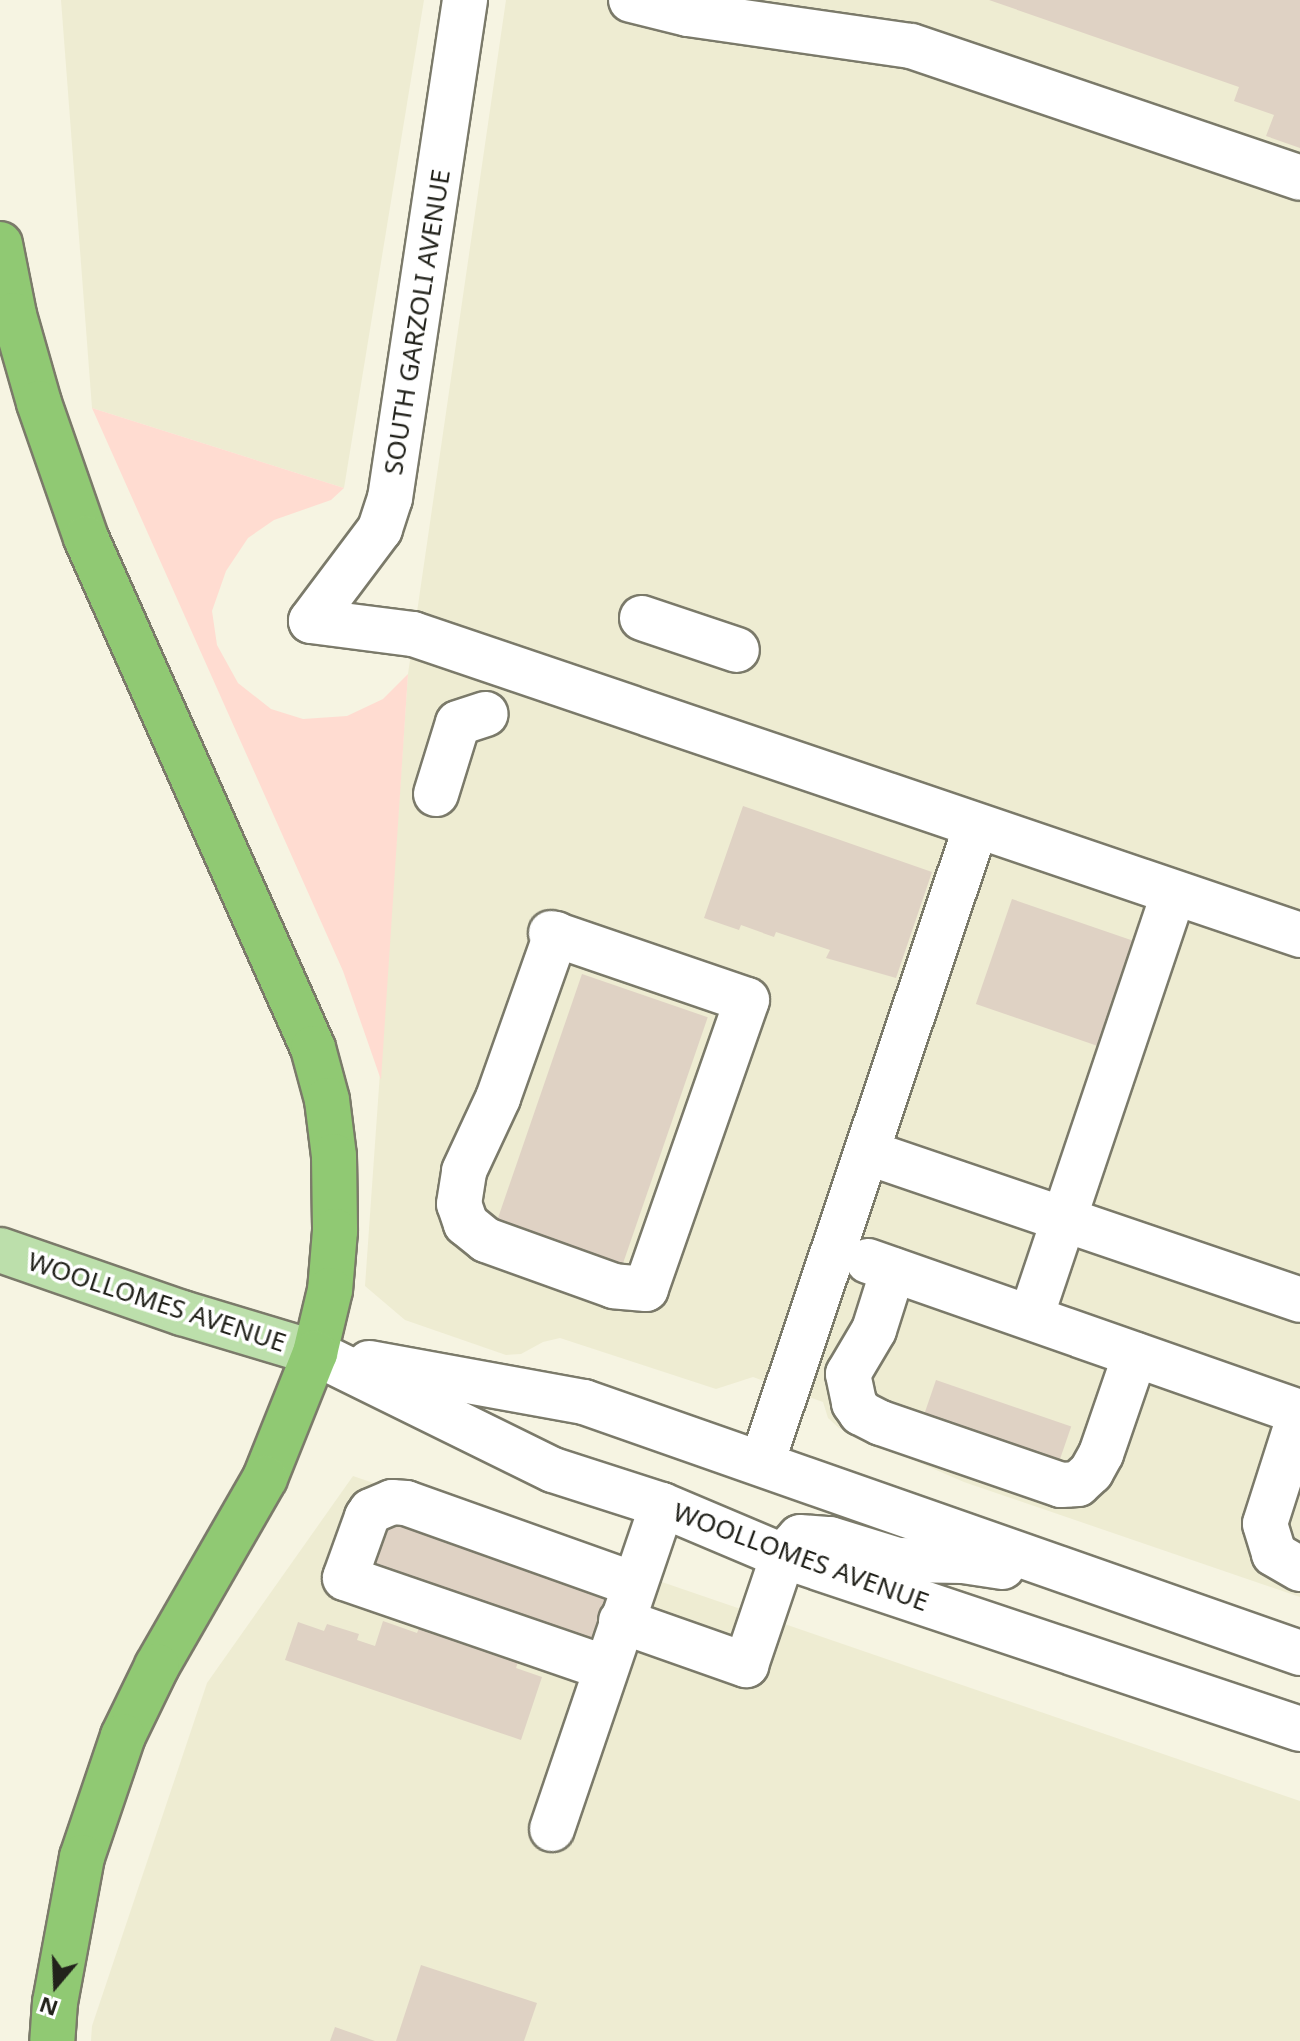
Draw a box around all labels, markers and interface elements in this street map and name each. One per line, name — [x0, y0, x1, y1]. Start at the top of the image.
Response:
street label: SOUTH GARZOLI AVENUE — [377, 167, 457, 477]
street label: WOOLLOMES AVENUE — [24, 1246, 290, 1358]
street label: WOOLLOMES AVENUE — [669, 1496, 933, 1618]
north arrow — [16, 1945, 96, 2025]
text: N — [35, 1991, 62, 2025]

